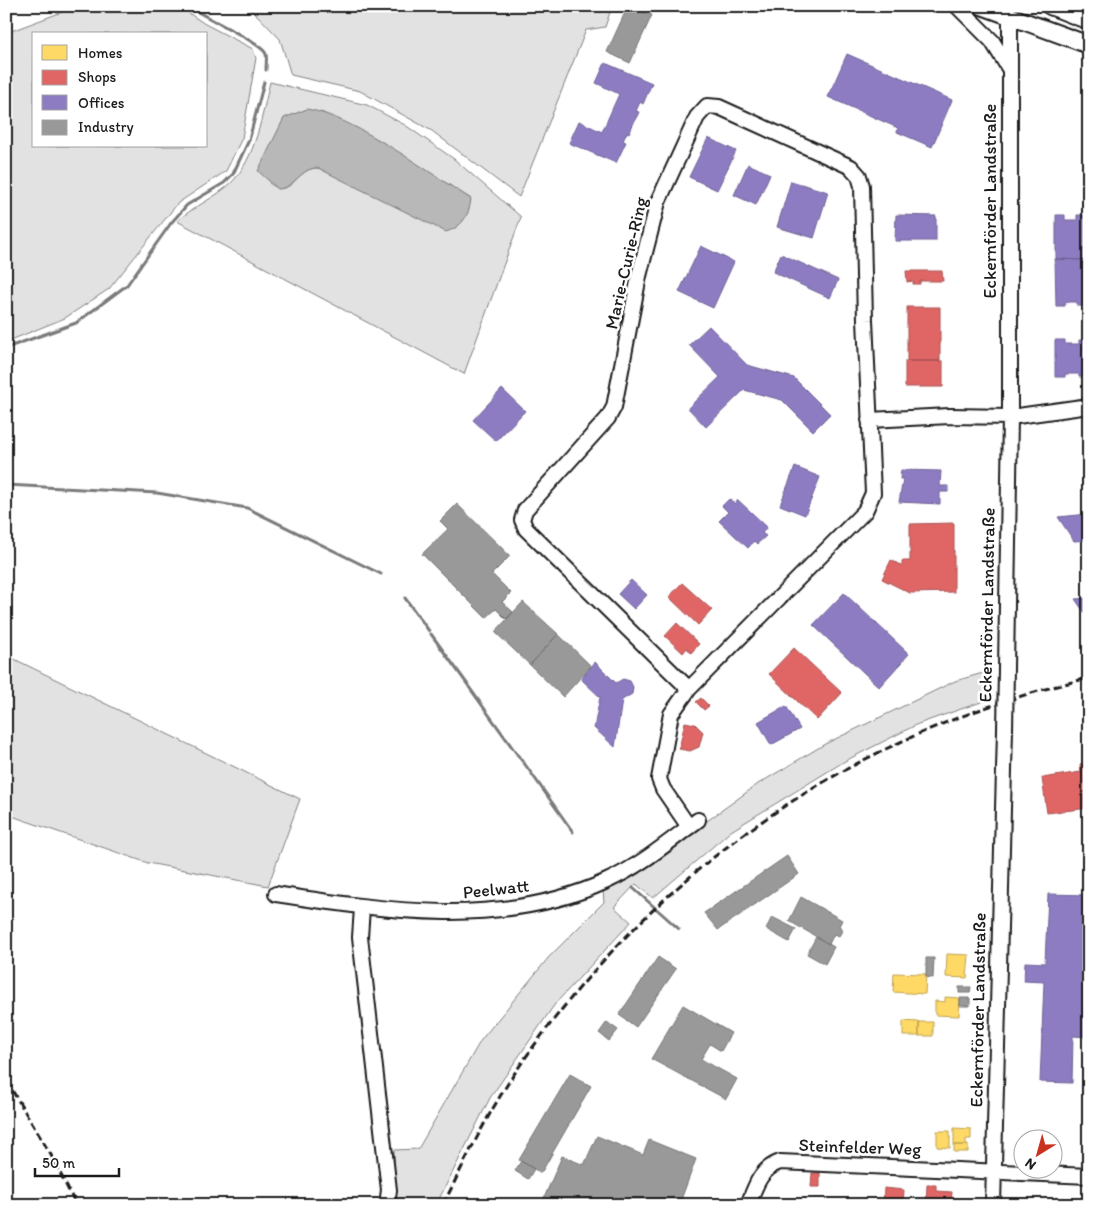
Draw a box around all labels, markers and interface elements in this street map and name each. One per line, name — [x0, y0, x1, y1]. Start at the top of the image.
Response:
legend — [32, 32, 208, 148]
text: Homes — [78, 44, 123, 62]
text: Shops — [78, 68, 117, 86]
text: Offices — [78, 94, 125, 112]
street label: Eckernförder Landstraße — [979, 104, 1001, 298]
text: Industry — [78, 118, 134, 136]
street label: Marie-Curie-Ring — [600, 194, 652, 331]
street label: Eckernförder Landstraße — [974, 507, 1000, 703]
street label: Peelwatt — [462, 875, 530, 903]
street label: Eckernförder Landstraße — [965, 912, 991, 1108]
north arrow — [1012, 1128, 1062, 1178]
street label: Steinfelder Weg — [798, 1134, 923, 1160]
scale bar — [35, 1146, 119, 1178]
text: 50 m — [42, 1154, 75, 1172]
text: N — [1022, 1154, 1039, 1174]

